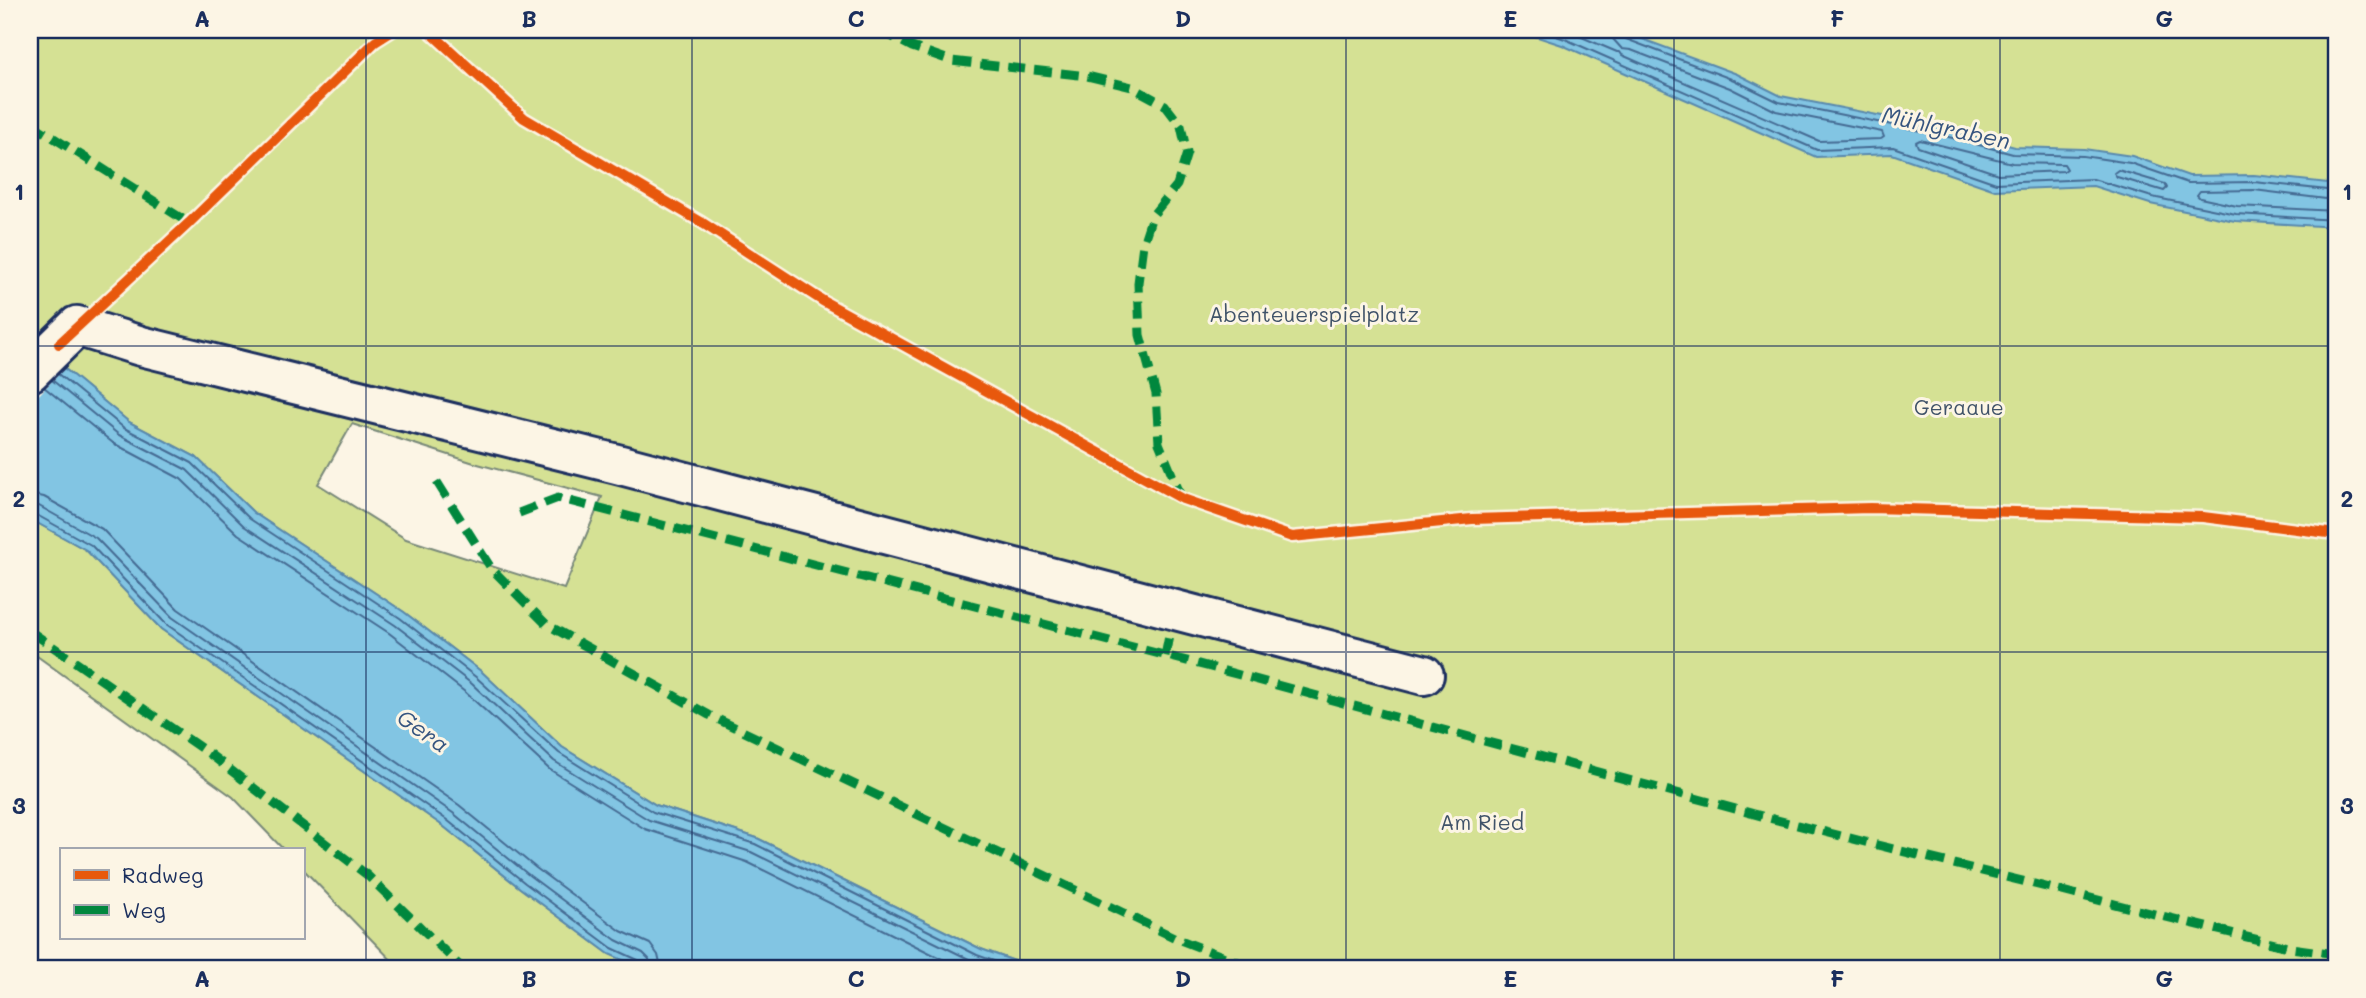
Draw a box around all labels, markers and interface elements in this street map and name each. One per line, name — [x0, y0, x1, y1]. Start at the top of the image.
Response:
text: A — [194, 3, 210, 33]
text: B — [521, 3, 537, 33]
text: C — [847, 3, 865, 33]
text: D — [1175, 3, 1191, 33]
text: E — [1503, 3, 1517, 33]
text: F — [1830, 3, 1844, 33]
text: G — [2155, 3, 2173, 33]
water label: Mühlgraben — [1879, 99, 2013, 155]
text: 1 — [14, 176, 24, 206]
text: 1 — [2342, 176, 2352, 206]
park label: Abenteuerspielplatz — [1209, 300, 1419, 327]
park label: Geraaue — [1914, 393, 2004, 420]
text: 2 — [13, 483, 25, 513]
text: 2 — [2341, 483, 2353, 513]
water label: Gera — [392, 702, 456, 759]
text: 3 — [12, 790, 26, 820]
text: 3 — [2340, 790, 2354, 820]
park label: Am Ried — [1440, 808, 1524, 835]
legend — [60, 848, 304, 939]
text: Radweg — [122, 861, 203, 888]
text: Weg — [122, 896, 166, 923]
text: A — [194, 963, 210, 993]
text: B — [521, 963, 537, 993]
text: C — [847, 963, 865, 993]
text: D — [1175, 963, 1191, 993]
text: E — [1503, 963, 1517, 993]
text: F — [1830, 963, 1844, 993]
text: G — [2155, 963, 2173, 993]

